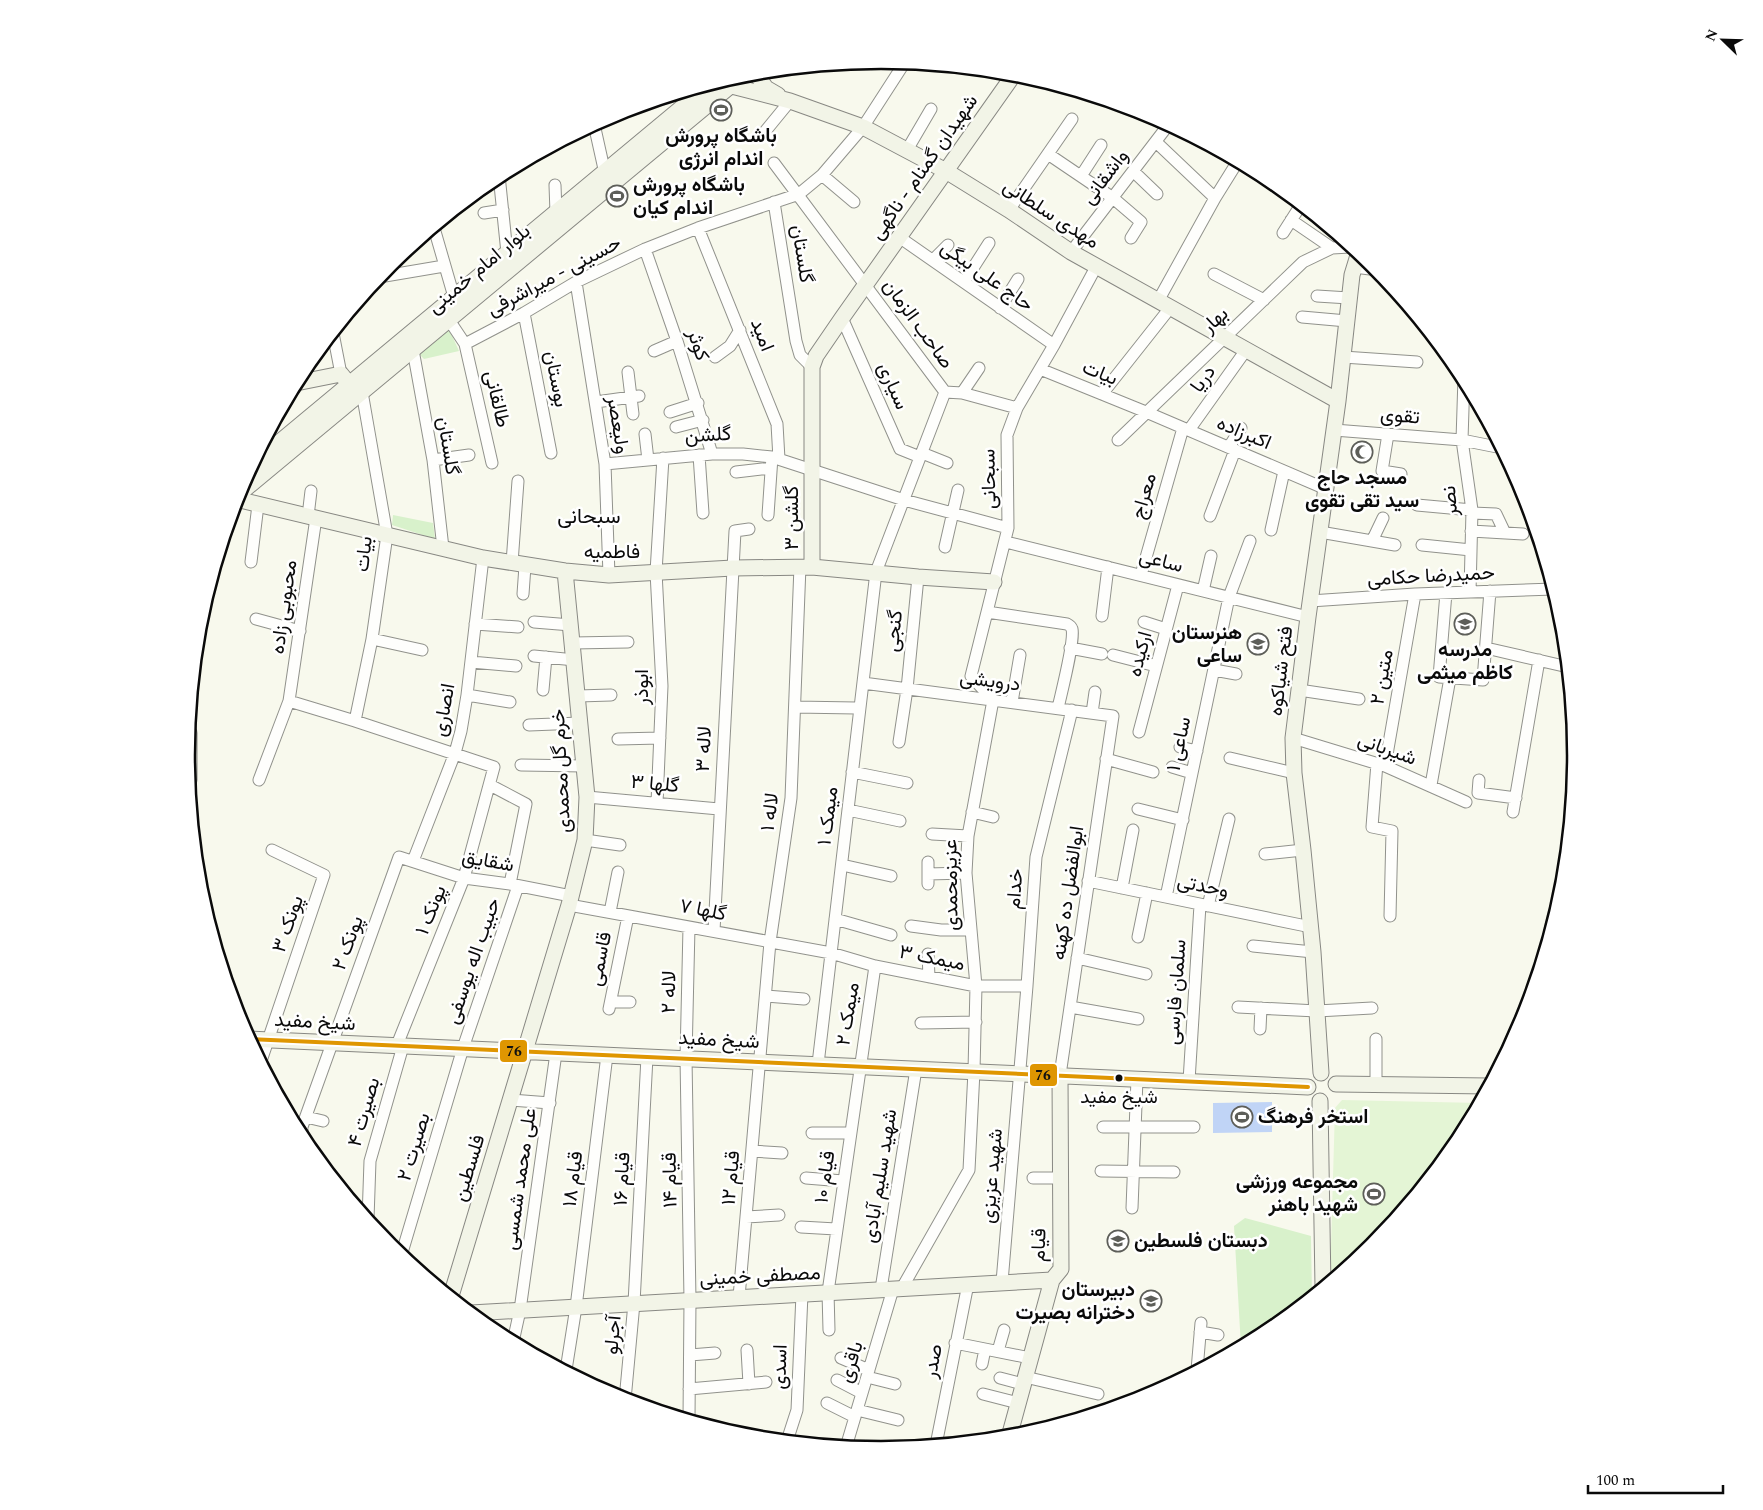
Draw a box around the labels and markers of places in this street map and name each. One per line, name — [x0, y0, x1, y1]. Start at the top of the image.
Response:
sports icon: باشگاه پرورش اندام انرژی — [709, 98, 733, 122]
place label: باشگاه پرورش اندام انرژی — [665, 121, 777, 174]
place label: باشگاه پرورش اندام کیان — [633, 170, 745, 223]
sports icon: باشگاه پرورش اندام کیان — [605, 184, 629, 208]
mosque icon: مسجد حاج سید تقی تقوی — [1350, 440, 1374, 464]
place label: مسجد حاج سید تقی تقوی — [1305, 463, 1419, 516]
school or university icon: مدرسه كاظم ميثمى — [1453, 612, 1477, 636]
place label: هنرستان ساعی — [1172, 618, 1242, 671]
school or university icon: هنرستان ساعی — [1246, 632, 1270, 656]
place label: مدرسه كاظم ميثمى — [1417, 635, 1513, 688]
marker: شیخ مفید — [1114, 1073, 1124, 1083]
place label: شیخ مفید — [1080, 1083, 1158, 1112]
place label: استخر فرهنگ — [1258, 1102, 1368, 1132]
sports icon: استخر فرهنگ — [1230, 1105, 1254, 1129]
place label: مجموعه ورزشی شهید باهنر — [1236, 1167, 1358, 1220]
sports icon: مجموعه ورزشی شهید باهنر — [1362, 1182, 1386, 1206]
place label: دبستان فلسطین — [1134, 1226, 1268, 1256]
school or university icon: دبستان فلسطین — [1106, 1229, 1130, 1253]
place label: دبیرستان دخترانه بصیرت — [1016, 1275, 1135, 1328]
school or university icon: دبیرستان دخترانه بصیرت — [1139, 1289, 1163, 1313]

